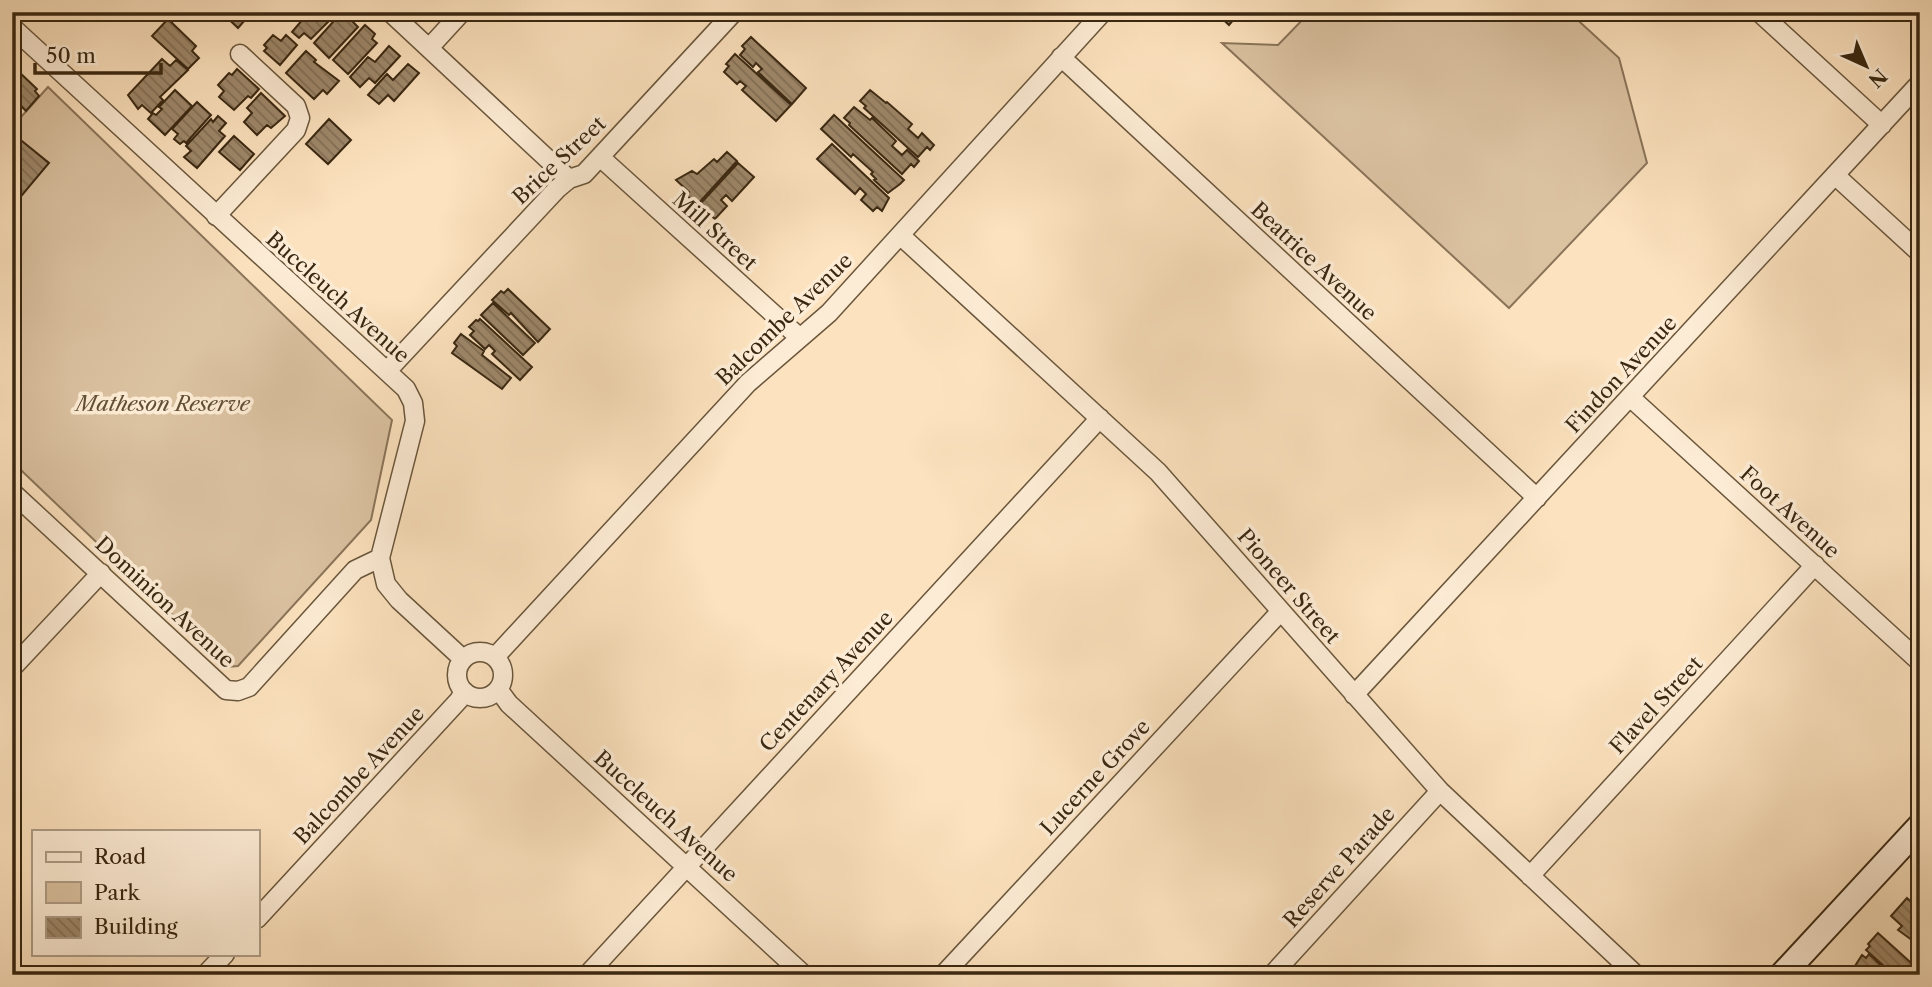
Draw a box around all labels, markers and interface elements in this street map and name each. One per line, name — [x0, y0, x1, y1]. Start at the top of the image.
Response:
scale bar — [35, 32, 161, 76]
north arrow — [1830, 32, 1900, 102]
text: 50 m — [46, 43, 96, 68]
text: N — [1864, 64, 1891, 92]
street label: Brice Street — [507, 110, 611, 209]
street label: Mill Street — [668, 187, 763, 276]
street label: Beatrice Avenue — [1246, 196, 1382, 326]
street label: Buccleuch Avenue — [261, 226, 415, 368]
street label: Balcombe Avenue — [711, 248, 857, 390]
street label: Findon Avenue — [1560, 310, 1682, 438]
park label: Matheson Reserve — [73, 391, 251, 416]
street label: Foot Avenue — [1735, 461, 1845, 563]
street label: Pioneer Street — [1233, 524, 1346, 649]
street label: Dominion Avenue — [90, 531, 240, 673]
street label: Centenary Avenue — [754, 605, 898, 757]
street label: Flavel Street — [1604, 651, 1708, 759]
street label: Balcombe Avenue — [289, 701, 429, 849]
street label: Lucerne Grove — [1035, 714, 1155, 840]
street label: Buccleuch Avenue — [589, 745, 743, 887]
street label: Reserve Parade — [1278, 801, 1400, 933]
legend — [32, 830, 259, 956]
text: Road — [94, 844, 146, 869]
text: Park — [94, 880, 140, 905]
text: Building — [94, 914, 179, 939]

